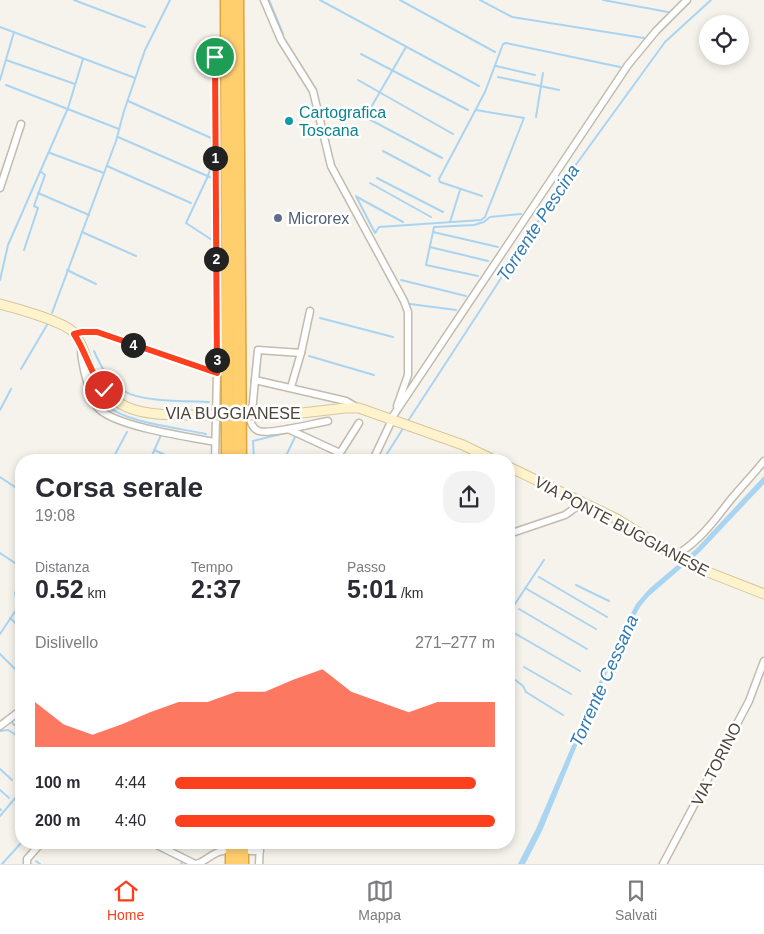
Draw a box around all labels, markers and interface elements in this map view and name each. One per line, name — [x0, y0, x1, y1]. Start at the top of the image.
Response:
map controls — [699, 15, 749, 65]
button: locate — [699, 15, 749, 65]
pin — [194, 36, 236, 78]
icon: arrive — [201, 43, 229, 71]
place label: Cartografica Toscana — [299, 104, 386, 139]
marker: Cartografica Toscana — [283, 115, 295, 127]
pin: 1 — [202, 146, 228, 170]
text: 1 — [212, 150, 219, 166]
water label: Torrente Pescina — [493, 161, 583, 285]
place label: Microrex — [288, 210, 349, 227]
marker: Microrex — [272, 212, 284, 224]
pin: 2 — [204, 246, 228, 272]
text: 2 — [213, 251, 220, 267]
pin: 4 — [120, 332, 146, 358]
text: 4 — [130, 337, 137, 353]
pin: 3 — [204, 348, 230, 372]
text: 3 — [214, 352, 221, 368]
pin — [83, 369, 125, 411]
icon: check — [90, 376, 118, 404]
street label: VIA BUGGIANESE — [165, 405, 301, 422]
button: share — [443, 471, 495, 523]
text: Corsa serale — [35, 472, 203, 503]
street label: VIA PONTE BUGGIANESE — [532, 473, 712, 580]
text: 19:08 — [35, 507, 75, 524]
text: Distanza — [35, 559, 89, 575]
text: Tempo — [191, 559, 233, 575]
text: Passo — [347, 559, 386, 575]
text: 0.52 — [35, 575, 84, 603]
text: 2:37 — [191, 575, 241, 603]
text: 5:01 — [347, 575, 397, 603]
text: km — [84, 585, 106, 601]
text: /km — [397, 585, 424, 601]
water label: Torrente Cessana — [566, 612, 642, 750]
text: Dislivello — [35, 634, 98, 651]
text: 271–277 m — [415, 634, 495, 651]
street label: VIA TORINO — [688, 720, 745, 809]
text: 100 m — [35, 774, 80, 791]
text: 4:44 — [115, 774, 146, 791]
text: 200 m — [35, 812, 80, 829]
text: 4:40 — [115, 812, 146, 829]
tab: Home — [107, 877, 144, 923]
tab: Mappa — [358, 877, 401, 923]
tab: Salvati — [615, 877, 657, 923]

